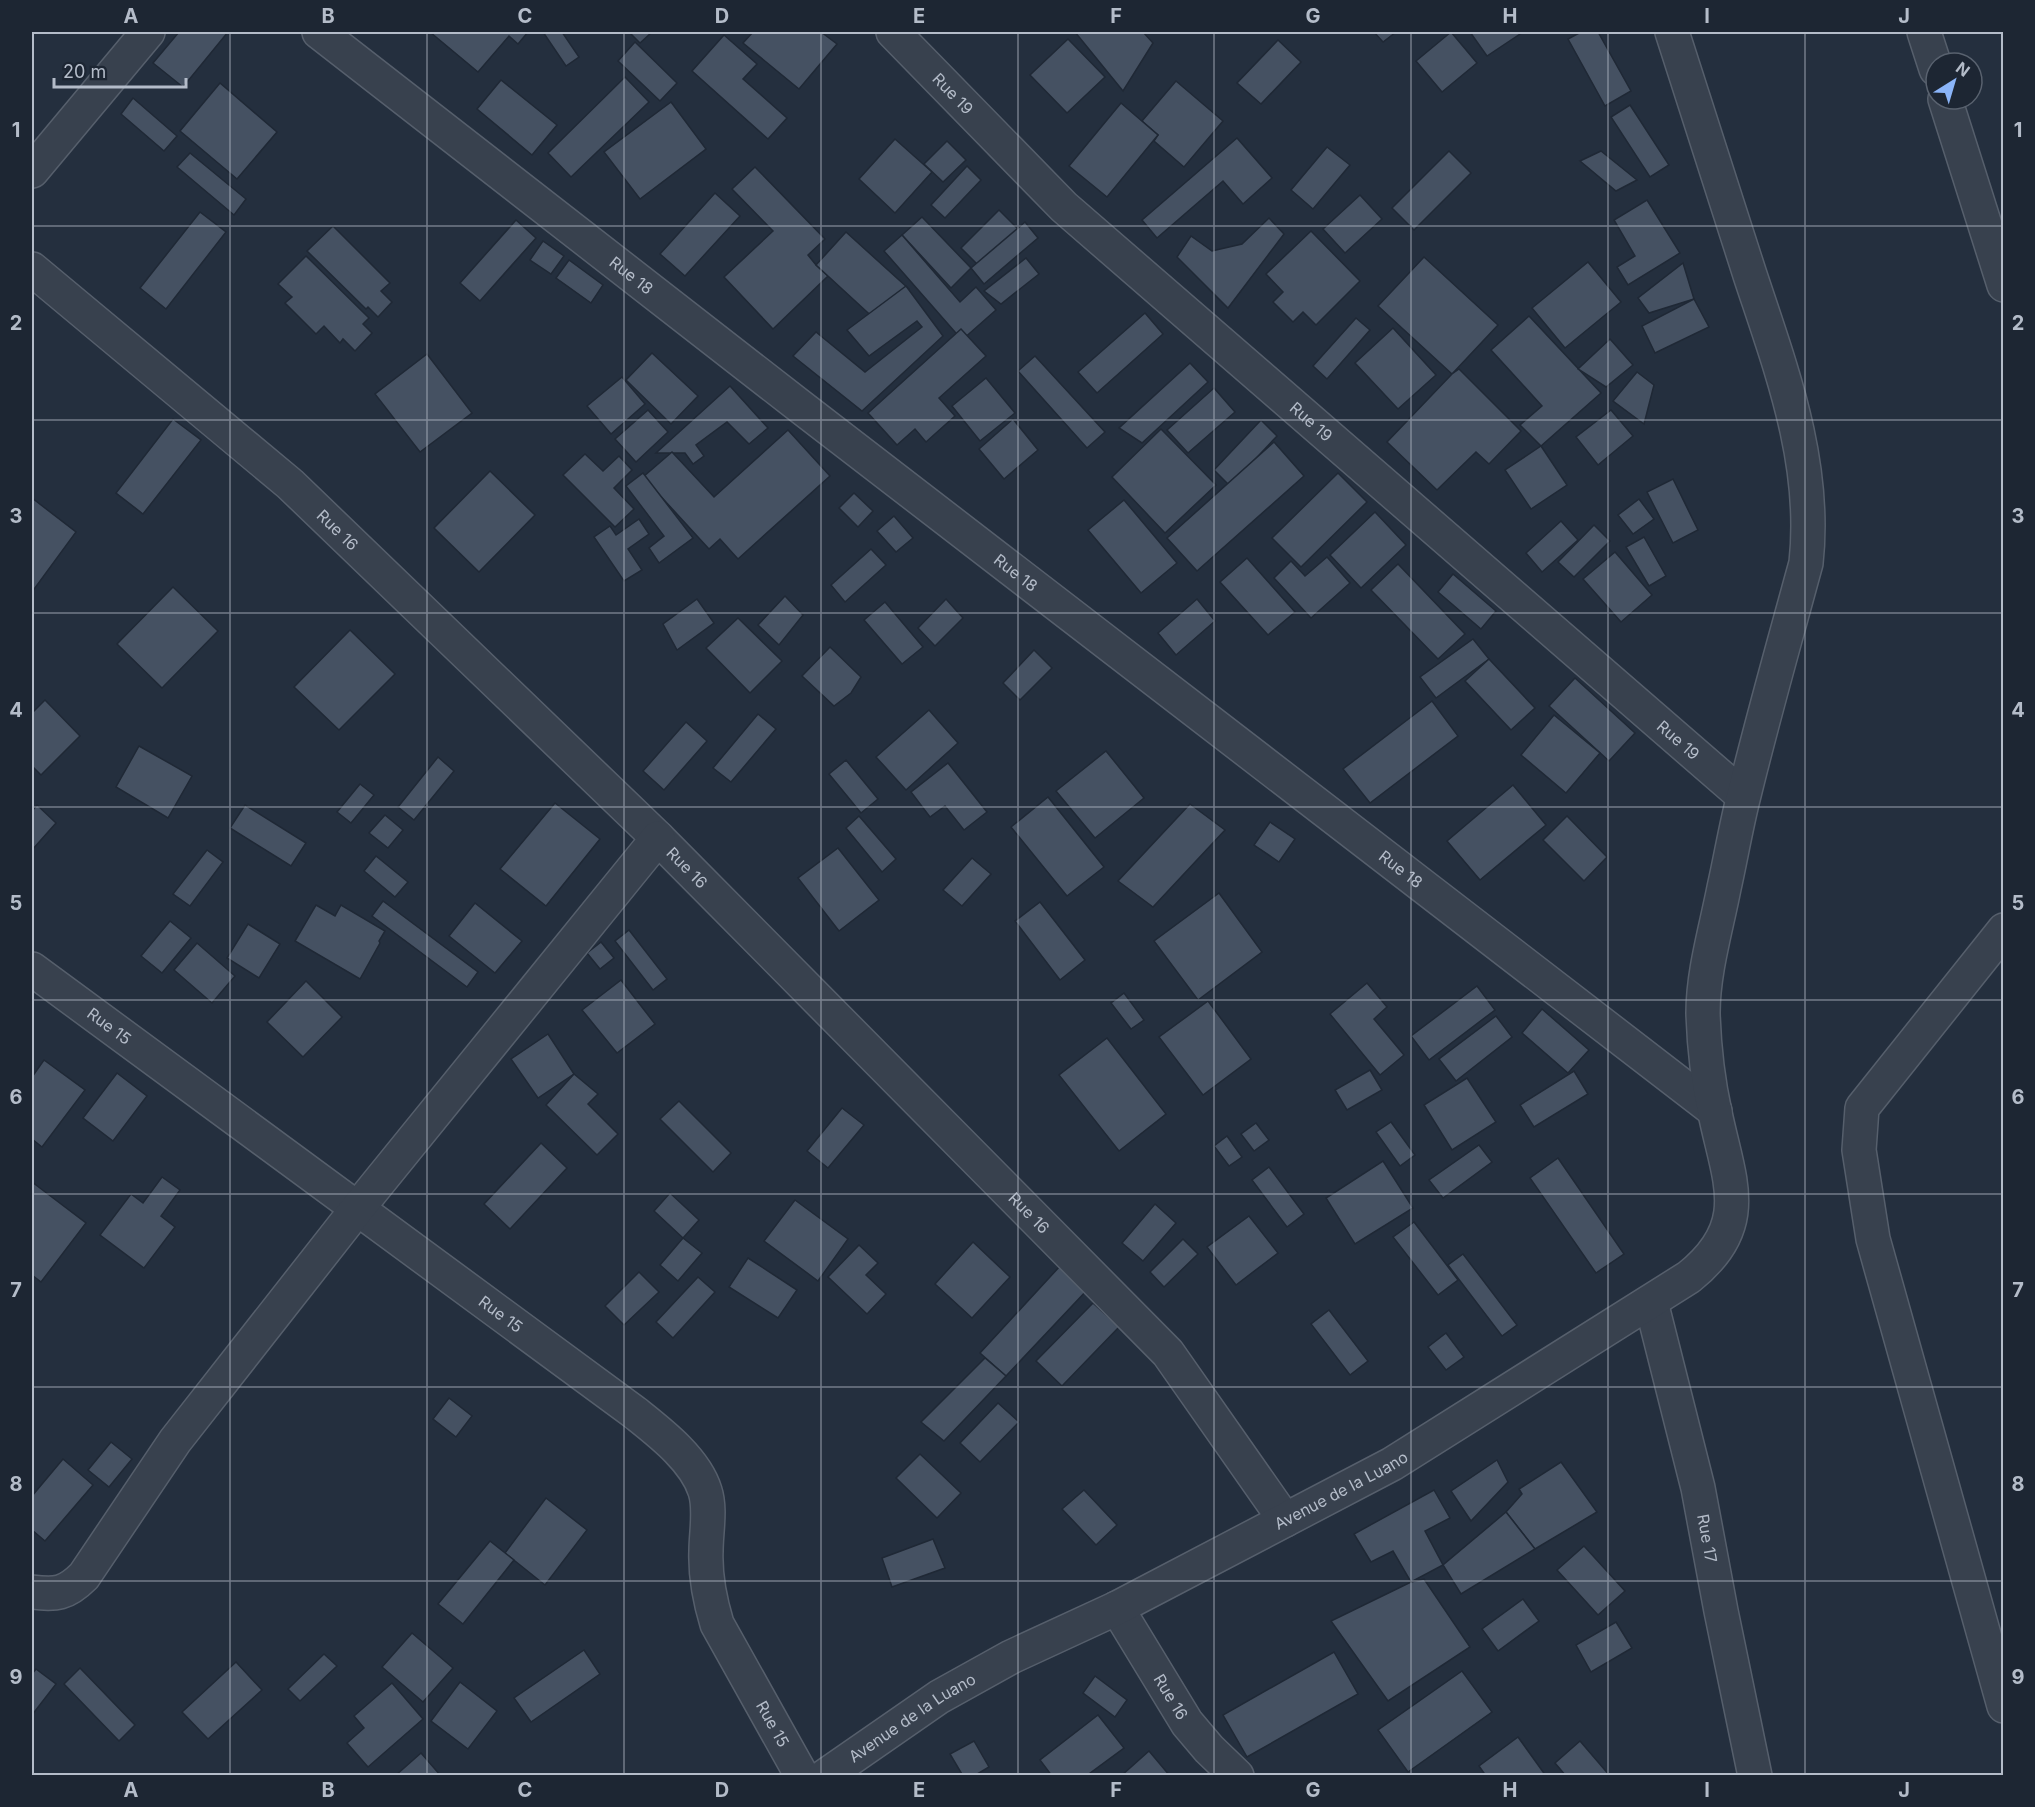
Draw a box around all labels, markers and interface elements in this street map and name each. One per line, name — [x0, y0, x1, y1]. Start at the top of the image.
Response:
text: A — [124, 4, 139, 28]
text: B — [321, 4, 335, 28]
text: C — [518, 4, 532, 28]
text: D — [715, 4, 729, 28]
text: E — [913, 4, 925, 28]
text: F — [1110, 4, 1122, 28]
text: G — [1305, 4, 1321, 28]
text: H — [1503, 4, 1517, 28]
text: I — [1704, 4, 1710, 28]
text: J — [1898, 4, 1910, 28]
scale bar — [54, 51, 186, 89]
north arrow — [1924, 51, 1984, 111]
text: N — [1952, 57, 1974, 81]
text: 20 m — [63, 61, 106, 82]
street label: Rue 19 — [928, 69, 978, 118]
text: 1 — [12, 118, 20, 142]
text: 1 — [2014, 118, 2022, 142]
street label: Rue 18 — [606, 252, 657, 298]
text: 2 — [10, 311, 22, 335]
text: 2 — [2012, 311, 2024, 335]
street label: Rue 19 — [1286, 398, 1337, 445]
text: 3 — [10, 504, 22, 528]
text: 3 — [2012, 504, 2024, 528]
street label: Rue 16 — [313, 505, 363, 554]
street label: Rue 18 — [990, 549, 1042, 596]
text: 4 — [9, 698, 23, 722]
text: 4 — [2011, 698, 2025, 722]
street label: Rue 19 — [1653, 716, 1704, 764]
street label: Rue 16 — [663, 843, 712, 892]
street label: Rue 18 — [1375, 846, 1427, 892]
text: 5 — [10, 891, 22, 915]
text: 5 — [2012, 891, 2024, 915]
street label: Rue 15 — [83, 1003, 135, 1049]
text: 6 — [10, 1085, 23, 1109]
text: 6 — [2012, 1085, 2025, 1109]
street label: Rue 16 — [1004, 1188, 1054, 1238]
text: 7 — [10, 1278, 22, 1302]
text: 7 — [2012, 1278, 2024, 1302]
street label: Rue 15 — [475, 1291, 527, 1337]
street label: Avenue de la Luano — [1271, 1447, 1412, 1534]
text: 8 — [9, 1472, 23, 1496]
text: 8 — [2011, 1472, 2025, 1496]
street label: Rue 17 — [1693, 1512, 1722, 1564]
text: 9 — [10, 1665, 23, 1689]
text: 9 — [2012, 1665, 2025, 1689]
street label: Avenue de la Luano — [845, 1669, 979, 1767]
street label: Rue 16 — [1150, 1670, 1193, 1723]
street label: Rue 15 — [752, 1697, 794, 1750]
text: A — [124, 1778, 139, 1802]
text: B — [321, 1778, 335, 1802]
text: C — [518, 1778, 532, 1802]
text: D — [715, 1778, 729, 1802]
text: E — [913, 1778, 925, 1802]
text: F — [1110, 1778, 1122, 1802]
text: G — [1305, 1778, 1321, 1802]
text: H — [1503, 1778, 1517, 1802]
text: I — [1704, 1778, 1710, 1802]
text: J — [1898, 1778, 1910, 1802]

